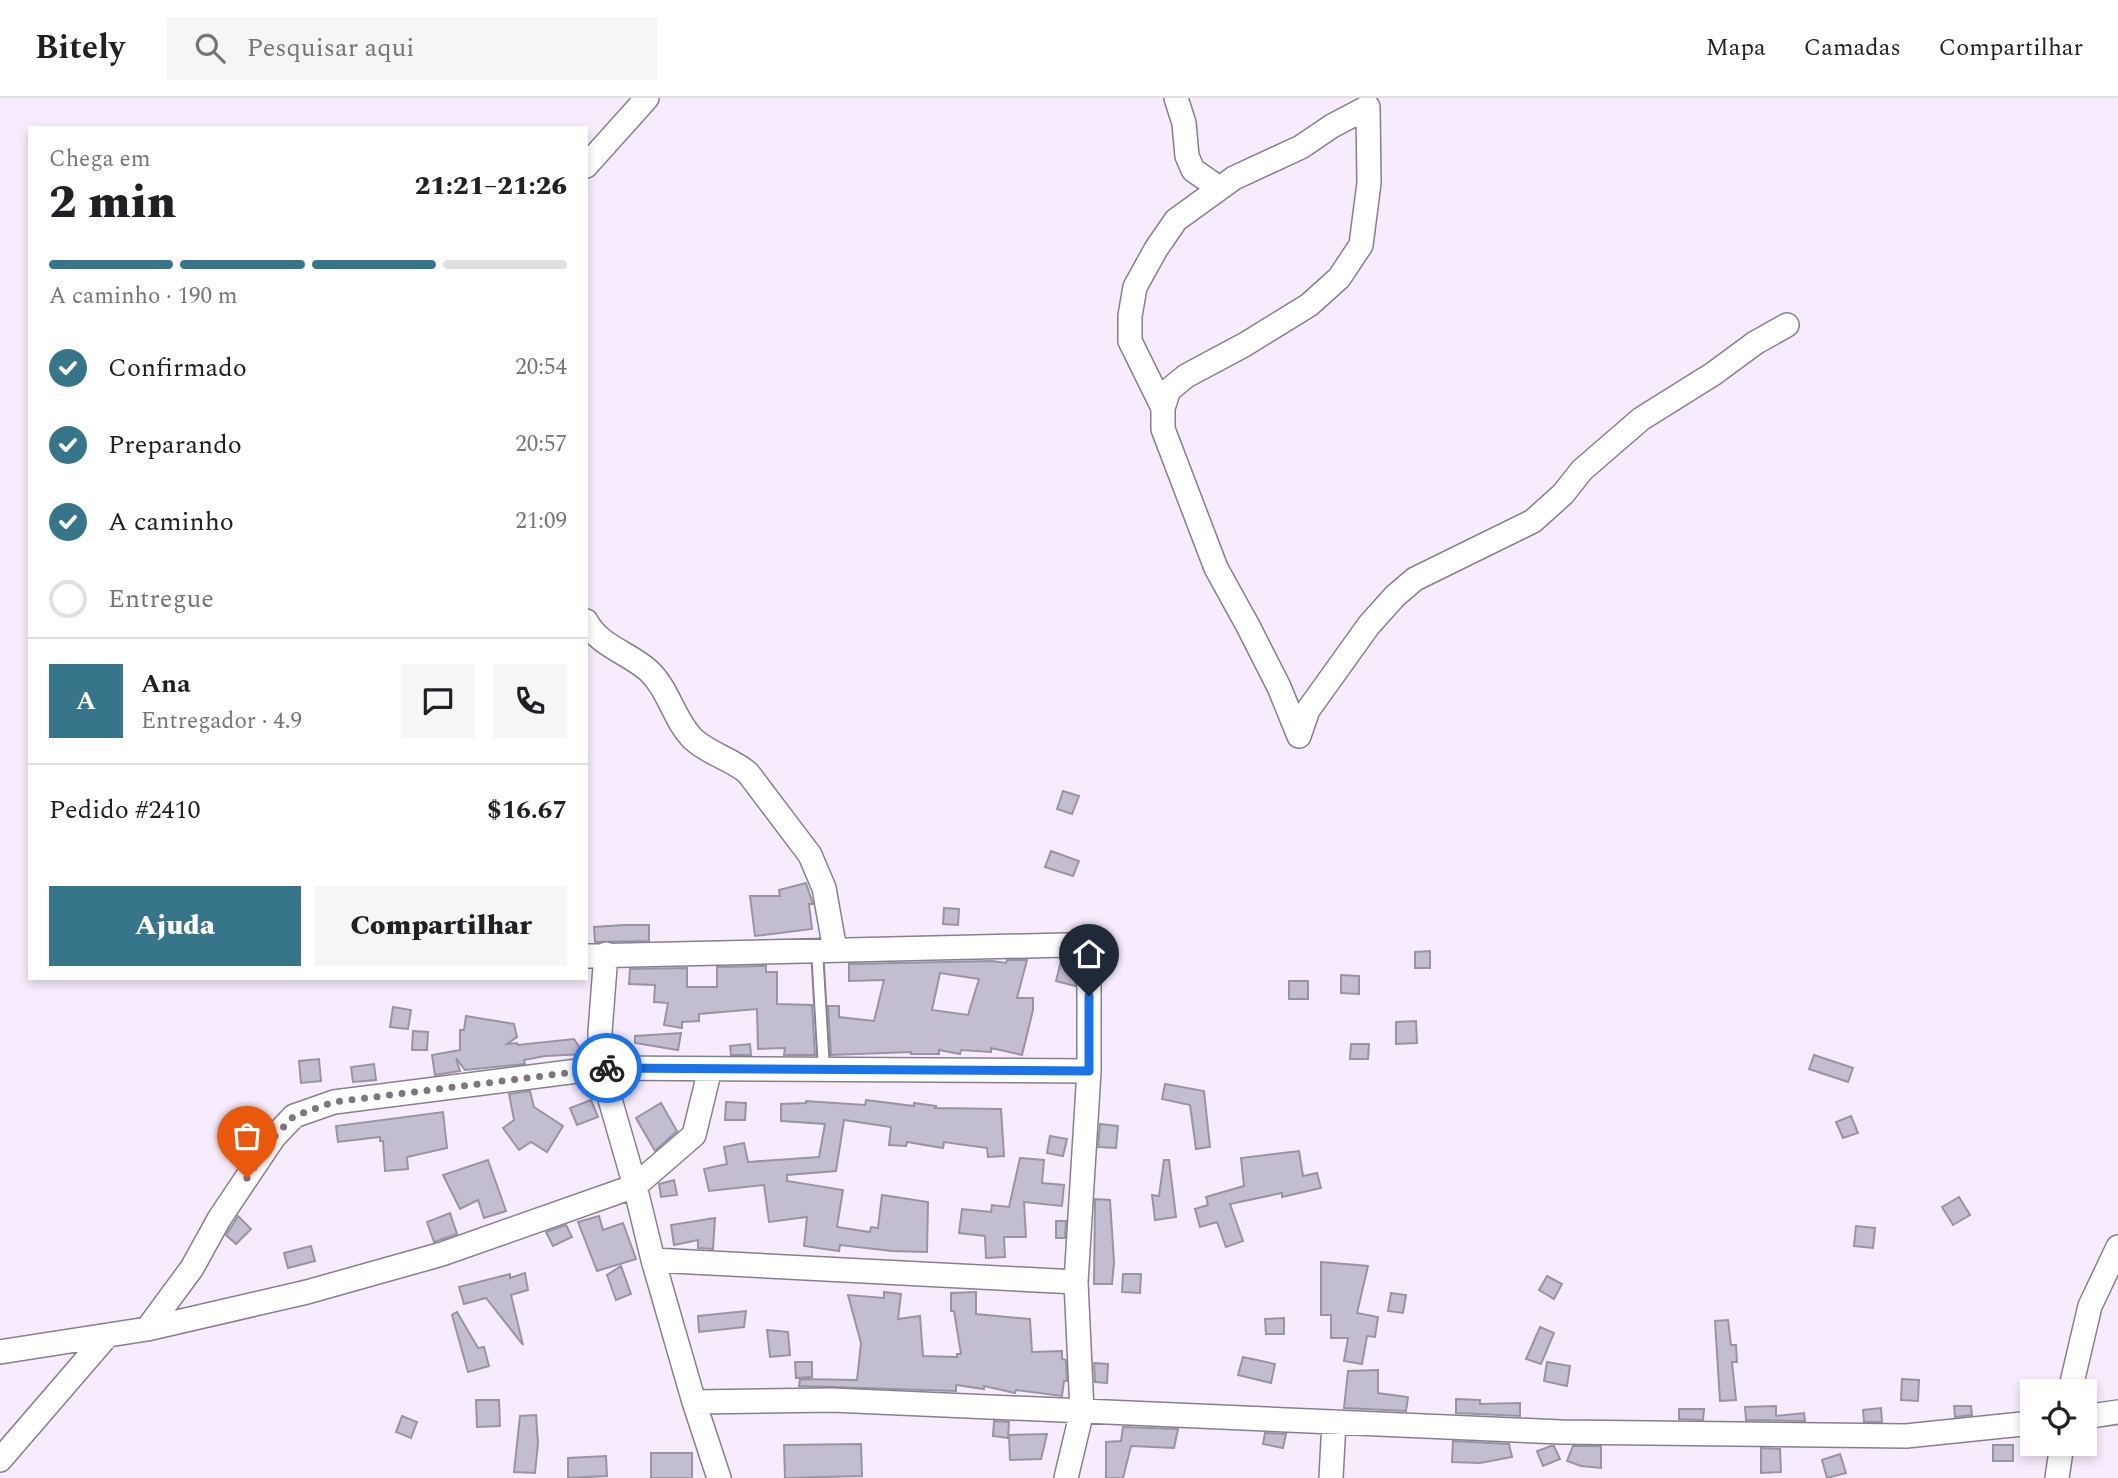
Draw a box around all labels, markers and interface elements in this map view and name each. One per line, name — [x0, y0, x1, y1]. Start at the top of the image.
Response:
search box — [167, 17, 657, 80]
text: Bitely — [35, 23, 125, 73]
text: Pesquisar aqui — [247, 28, 415, 68]
icon: search — [191, 29, 229, 67]
text: Mapa — [1706, 30, 1766, 66]
text: Camadas — [1804, 30, 1901, 66]
text: Compartilhar — [1939, 30, 2083, 66]
text: Chega em — [49, 142, 150, 177]
text: 21:21–21:26 — [415, 166, 567, 206]
text: 2 min — [49, 168, 176, 238]
text: A caminho · 190 m — [49, 279, 238, 314]
text: Confirmado — [108, 348, 247, 388]
icon: check — [49, 349, 87, 387]
text: 20:54 — [515, 350, 567, 385]
text: Preparando — [108, 425, 242, 465]
icon: check — [49, 426, 87, 464]
text: 20:57 — [515, 427, 567, 462]
text: A caminho — [108, 502, 234, 542]
icon: check — [49, 503, 87, 541]
text: 21:09 — [515, 504, 567, 539]
text: Entregue — [108, 579, 214, 619]
text: Ana — [141, 664, 191, 704]
button: chat — [401, 664, 475, 738]
button: phone — [493, 664, 567, 738]
text: A — [76, 681, 96, 721]
text: Entregador · 4.9 — [141, 704, 302, 739]
text: Pedido #2410 — [49, 790, 200, 830]
text: $16.67 — [487, 790, 567, 830]
button: Ajuda — [49, 886, 301, 966]
button: Compartilhar — [315, 886, 567, 966]
pin — [1059, 924, 1119, 996]
icon: home — [1070, 935, 1108, 973]
courier — [572, 1033, 642, 1103]
icon: bike — [588, 1049, 626, 1087]
pin — [217, 1106, 277, 1178]
icon: bag — [228, 1117, 266, 1155]
map controls — [2020, 1379, 2097, 1456]
button: locate — [2020, 1379, 2097, 1456]

